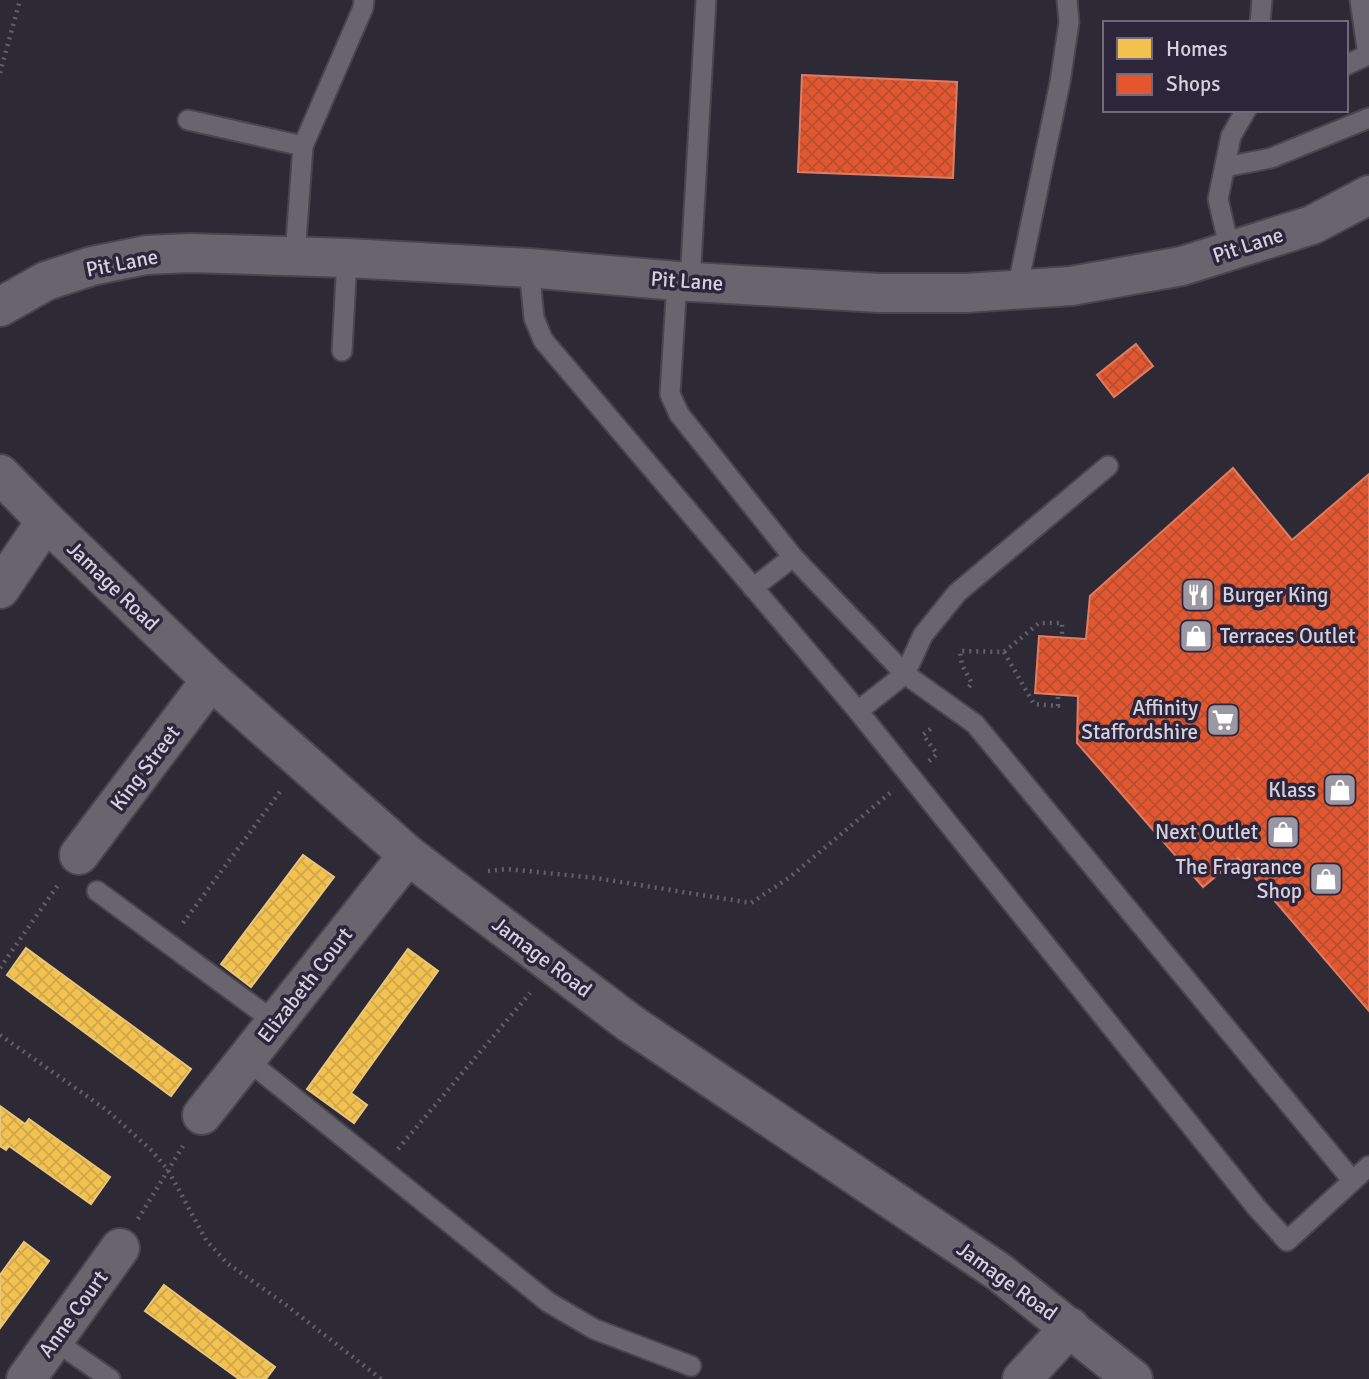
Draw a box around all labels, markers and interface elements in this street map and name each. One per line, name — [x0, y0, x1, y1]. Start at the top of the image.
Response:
legend — [1103, 21, 1348, 112]
text: Homes — [1166, 36, 1228, 62]
text: Shops — [1166, 71, 1220, 97]
street label: Pit Lane — [1209, 221, 1287, 269]
street label: Pit Lane — [84, 243, 160, 283]
street label: Pit Lane — [650, 265, 724, 297]
street label: Jamage Road — [62, 536, 164, 636]
restaurant icon: Burger King — [1179, 576, 1217, 614]
place label: Burger King — [1222, 582, 1328, 608]
shop icon: Terraces Outlet — [1177, 617, 1215, 655]
place label: Terraces Outlet — [1220, 623, 1356, 649]
place label: Affinity Staffordshire — [1081, 695, 1198, 745]
supermarket icon: Affinity Staffordshire — [1204, 701, 1242, 739]
street label: King Street — [104, 720, 186, 816]
shop icon: Klass — [1321, 771, 1359, 809]
place label: Klass — [1268, 777, 1316, 803]
shop icon: Next Outlet — [1264, 813, 1302, 851]
place label: Next Outlet — [1155, 819, 1258, 845]
place label: The Fragrance Shop — [1175, 854, 1302, 904]
shop icon: The Fragrance Shop — [1307, 860, 1345, 898]
street label: Jamage Road — [487, 911, 597, 1003]
street label: Elizabeth Court — [252, 922, 358, 1048]
street label: Jamage Road — [952, 1236, 1062, 1326]
street label: Anne Court — [33, 1265, 113, 1363]

